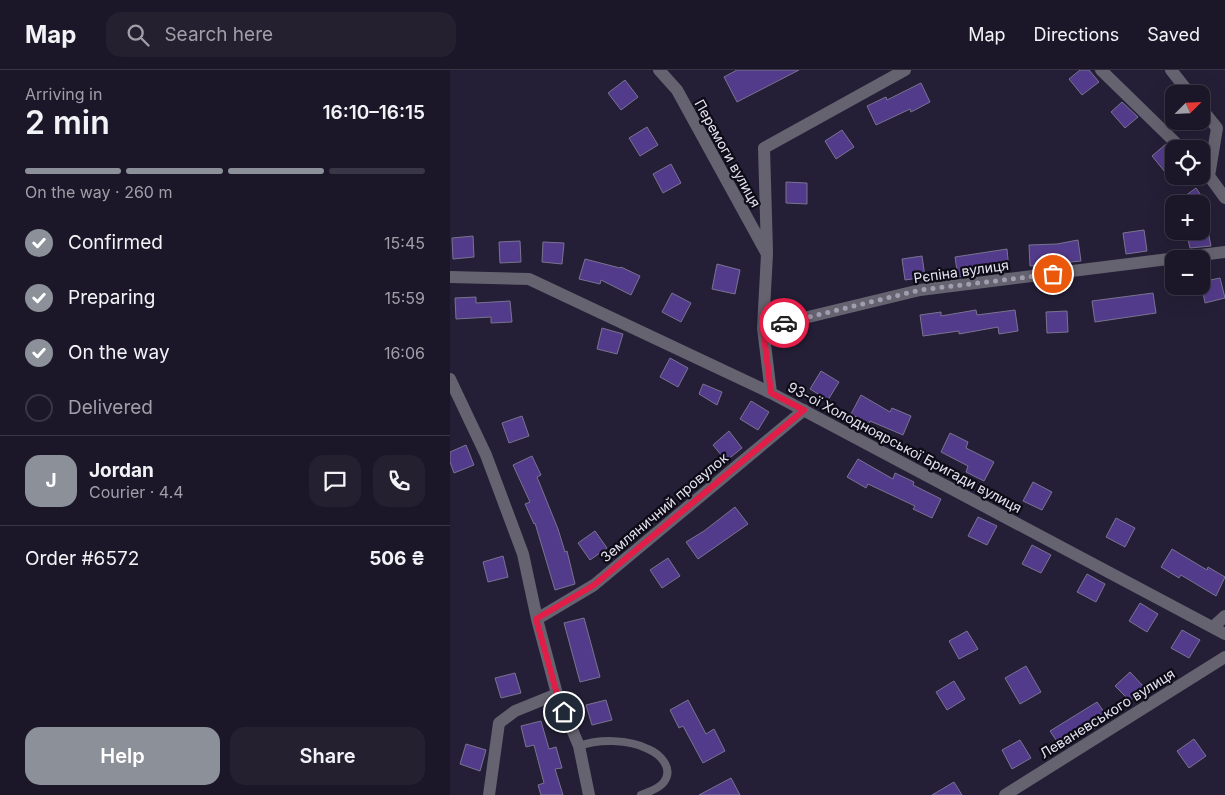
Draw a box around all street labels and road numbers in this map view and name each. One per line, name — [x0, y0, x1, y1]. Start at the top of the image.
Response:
street label: Перемоги вулиця — [691, 96, 765, 210]
street label: Рєпіна вулиця — [912, 256, 1010, 286]
street label: 93-ої Холодноярської Бригади вулиця — [785, 378, 1025, 516]
street label: Земляничний провулок — [597, 448, 732, 565]
street label: Леваневського вулиця — [1036, 664, 1178, 762]

